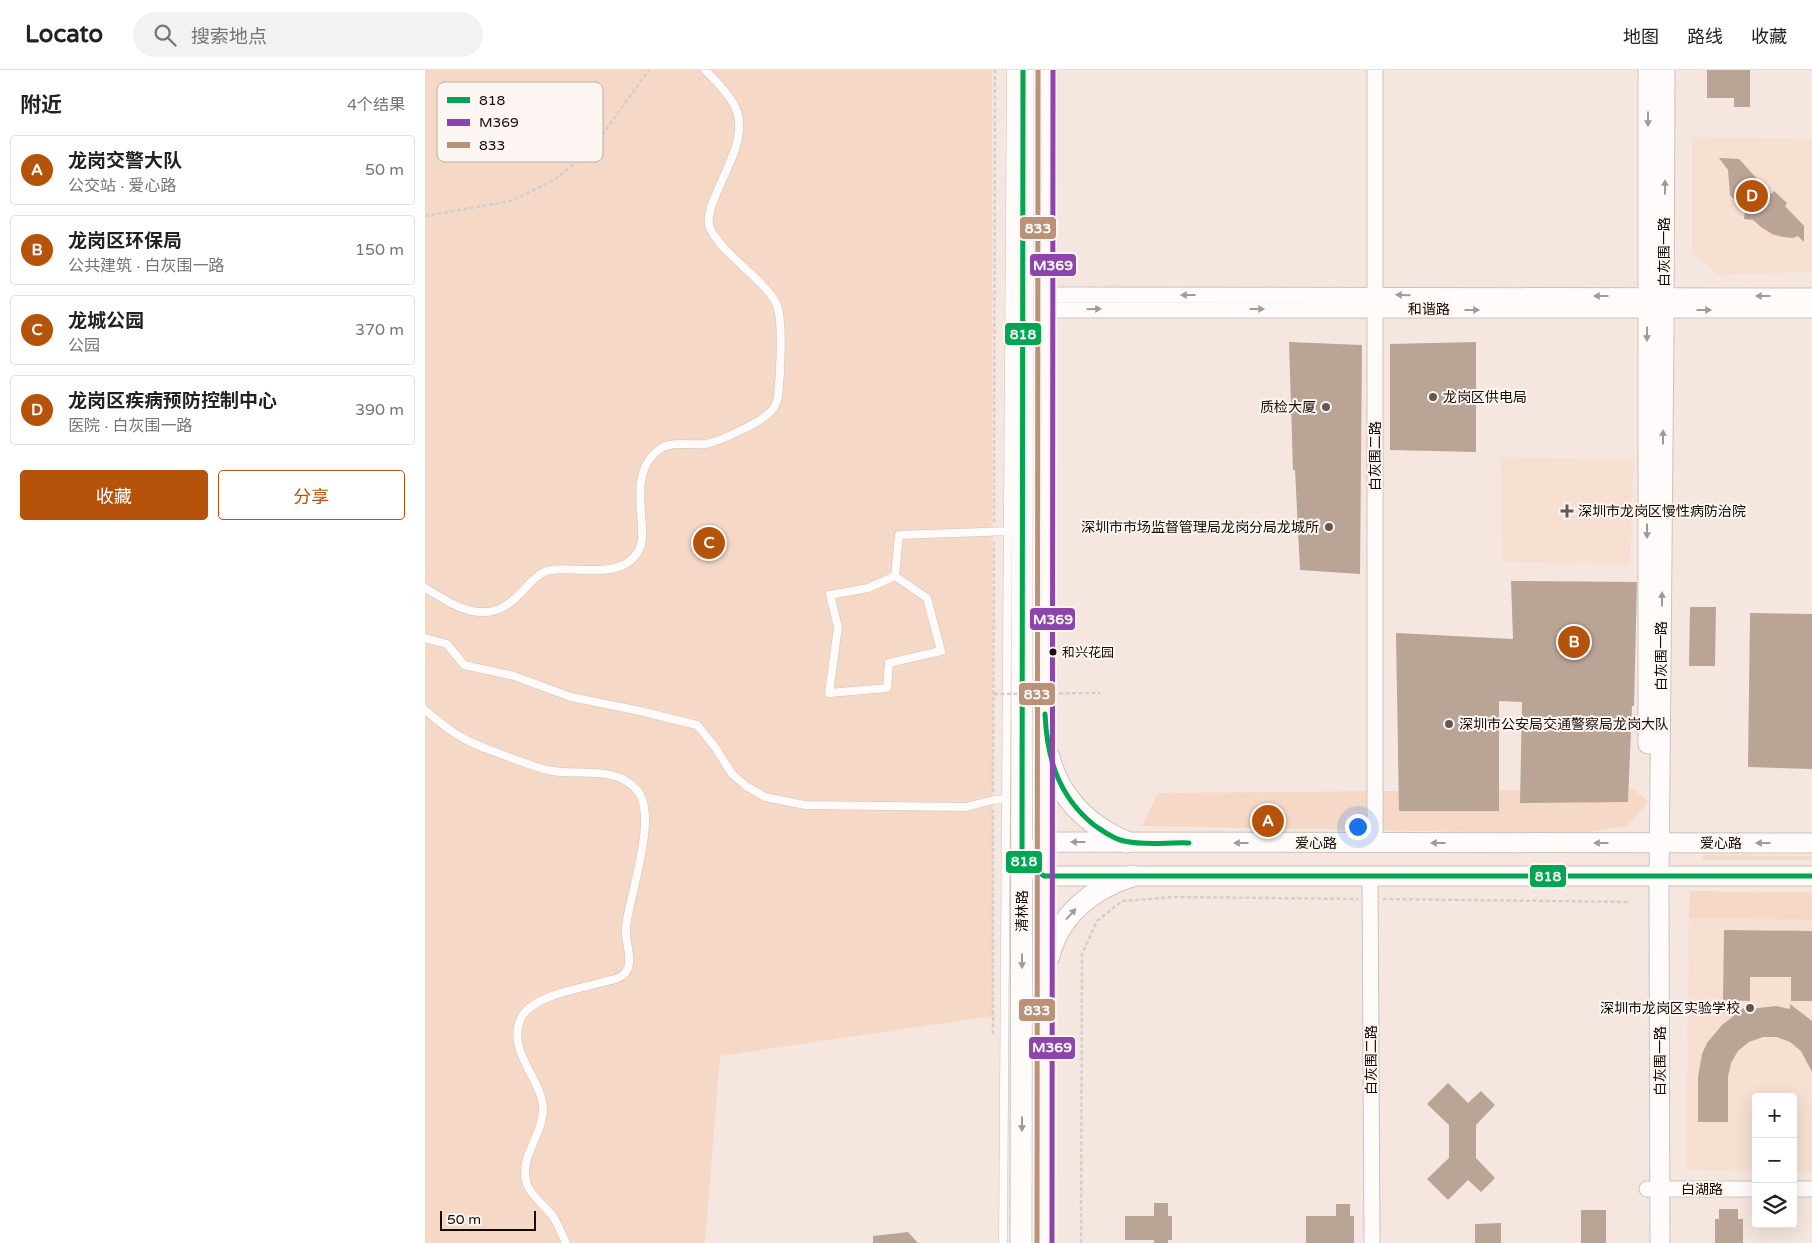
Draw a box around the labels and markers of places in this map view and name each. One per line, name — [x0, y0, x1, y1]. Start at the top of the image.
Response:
pin: D — [1736, 177, 1768, 215]
place label: 龙岗区供电局 — [1443, 389, 1527, 406]
marker: 龙岗区供电局 — [1427, 391, 1439, 403]
place label: 质检大厦 — [1260, 399, 1316, 416]
marker: 质检大厦 — [1320, 401, 1332, 413]
place label: 深圳市龙岗区慢性病防治院 — [1578, 503, 1746, 520]
marker: 深圳市龙岗区慢性病防治院 — [1560, 504, 1574, 518]
place label: 深圳市市场监督管理局龙岗分局龙城所 — [1081, 519, 1319, 536]
marker: 深圳市市场监督管理局龙岗分局龙城所 — [1323, 521, 1335, 533]
pin: C — [693, 524, 725, 562]
pin: B — [1558, 623, 1590, 661]
place label: 和兴花园 — [1062, 645, 1114, 661]
marker: 和兴花园 — [1048, 647, 1058, 657]
place label: 深圳市公安局交通警察局龙岗大队 — [1459, 716, 1669, 733]
marker: 深圳市公安局交通警察局龙岗大队 — [1443, 718, 1455, 730]
pin: A — [1252, 802, 1284, 840]
place label: 深圳市龙岗区实验学校 — [1600, 1000, 1740, 1017]
marker: 深圳市龙岗区实验学校 — [1744, 1002, 1756, 1014]

